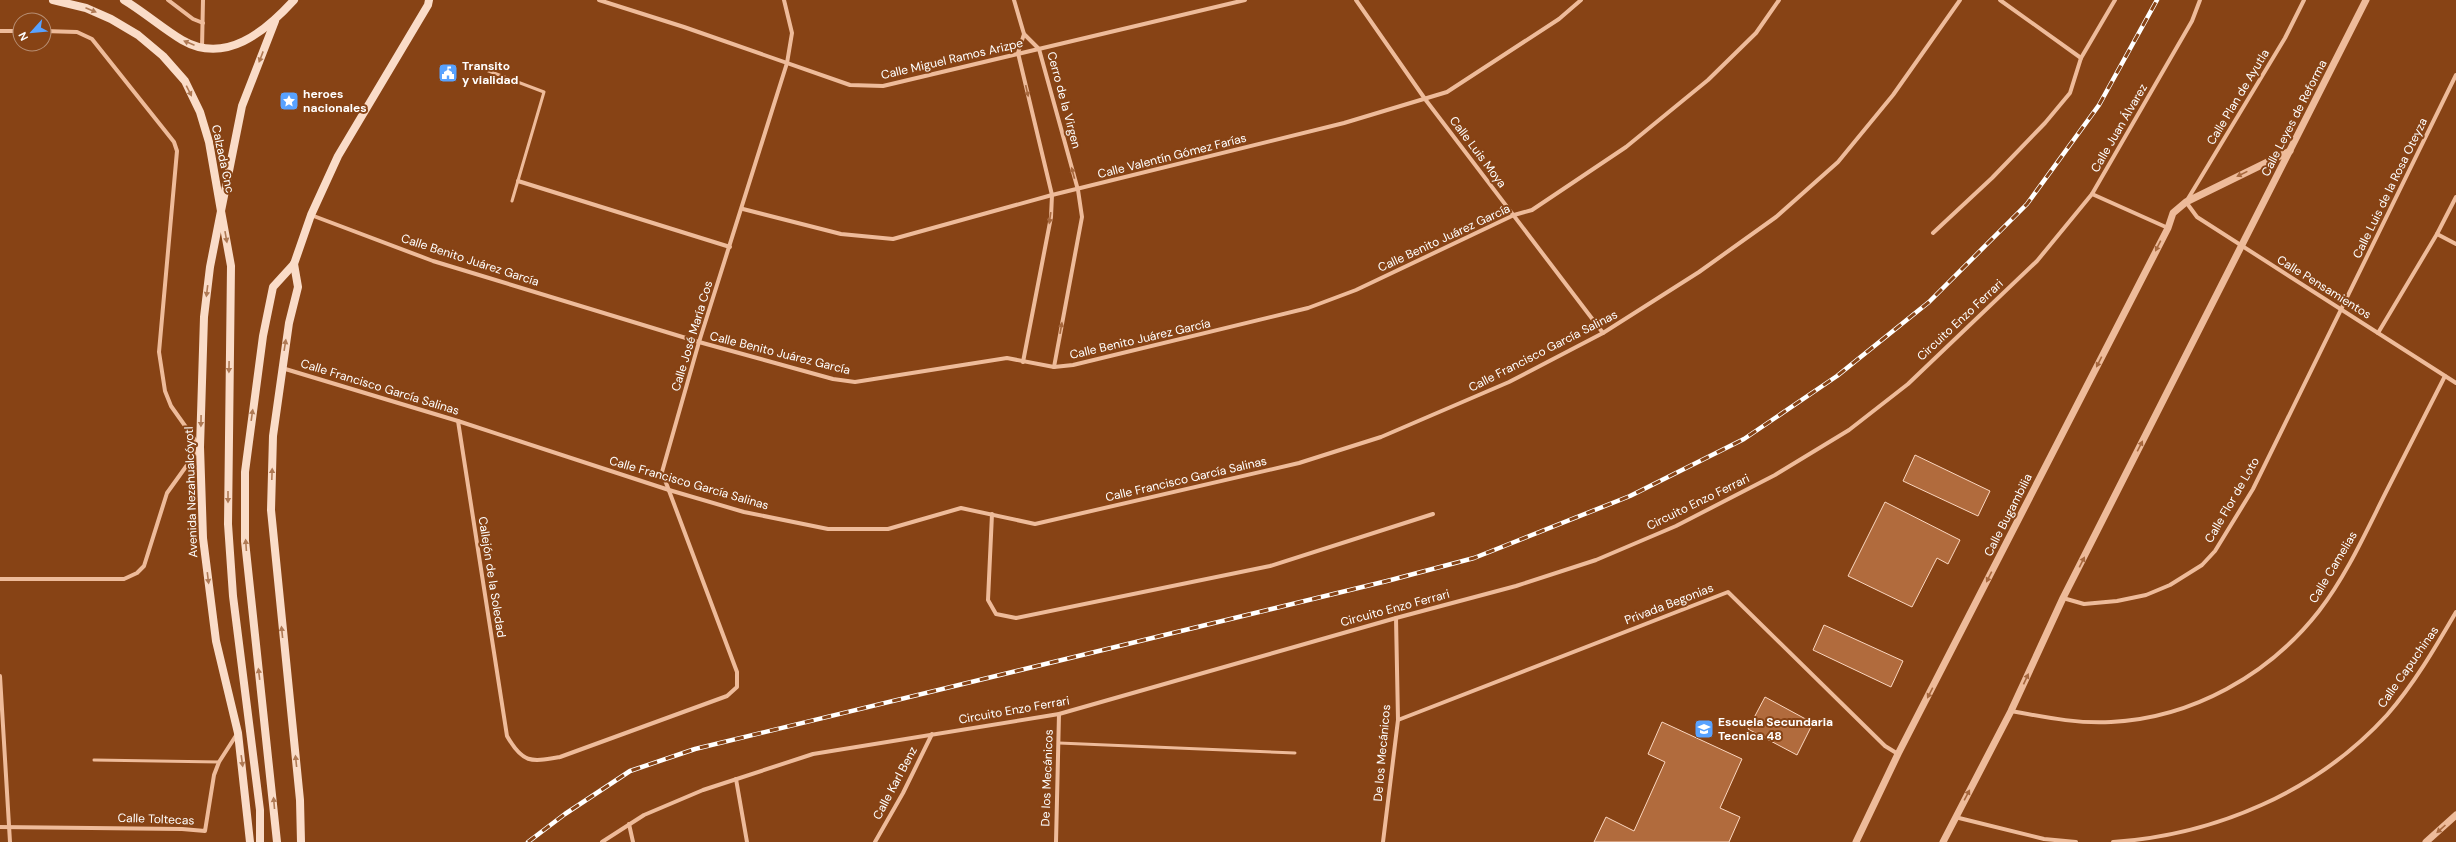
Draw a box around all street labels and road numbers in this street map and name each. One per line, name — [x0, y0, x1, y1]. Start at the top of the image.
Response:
street label: Calle Miguel Ramos Arizpe — [879, 35, 1025, 83]
street label: Calle Plan de Ayutla — [2203, 46, 2273, 148]
street label: Cerro de la Virgen — [1043, 50, 1085, 150]
street label: Calle Leyes de Reforma — [2258, 57, 2330, 179]
street label: Calle Juan Álvarez — [2087, 81, 2151, 175]
street label: Calle Luis Moya — [1446, 113, 1510, 191]
street label: Calle Luis de la Rosa Oteyza — [2349, 115, 2431, 261]
street label: Calzada Cnc — [208, 123, 238, 195]
street label: Calle Valentín Gómez Farías — [1096, 130, 1248, 182]
street label: Calle Benito Juárez García — [1375, 200, 1513, 276]
street label: Calle Benito Juárez García — [399, 230, 541, 290]
street label: Calle Pensamientos — [2274, 252, 2374, 322]
street label: Circuito Enzo Ferrari — [1913, 276, 2007, 364]
street label: Calle José María Cos — [668, 279, 716, 393]
street label: Calle Francisco García Salinas — [1466, 306, 1620, 396]
street label: Calle Benito Juárez García — [1068, 315, 1212, 363]
street label: Calle Benito Juárez García — [708, 328, 852, 378]
street label: Calle Francisco García Salinas — [299, 355, 461, 419]
street label: Avenida Nezahualcóyotl — [181, 426, 201, 558]
street label: Calle Francisco García Salinas — [607, 453, 771, 513]
street label: Calle Francisco García Salinas — [1104, 453, 1268, 505]
street label: Calle Flor de Loto — [2201, 454, 2263, 546]
street label: Circuito Enzo Ferrari — [1644, 470, 1752, 534]
street label: Calle Bugambilia — [1980, 471, 2036, 559]
street label: Callejón de la Soledad — [475, 515, 509, 639]
street label: Calle Camelias — [2305, 528, 2361, 606]
street label: Privada Begonias — [1622, 580, 1716, 628]
street label: Circuito Enzo Ferrari — [1339, 586, 1451, 630]
street label: Calle Capuchinas — [2374, 623, 2442, 711]
street label: Circuito Enzo Ferrari — [957, 692, 1071, 728]
street label: De los Mecánicos — [1370, 704, 1394, 802]
street label: De los Mecánicos — [1037, 729, 1057, 827]
street label: Calle Karl Benz — [869, 744, 921, 822]
street label: Calle Toltecas — [117, 810, 195, 828]

